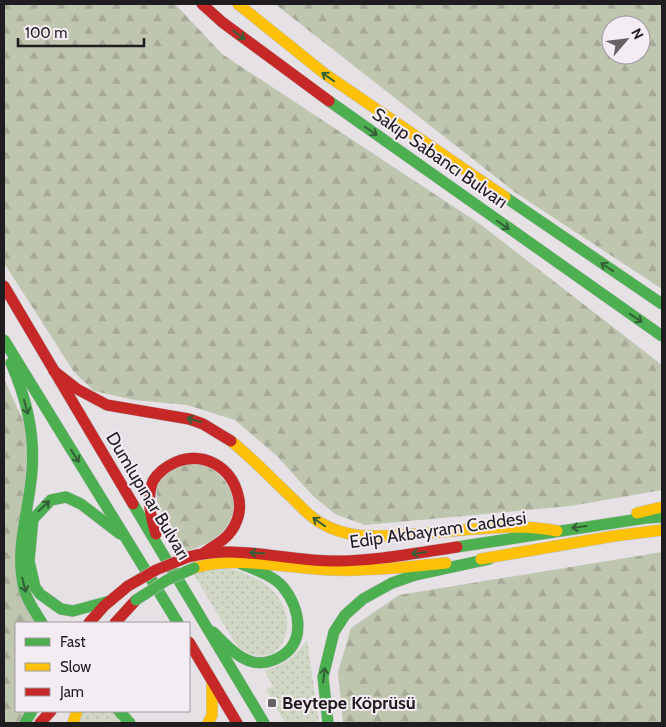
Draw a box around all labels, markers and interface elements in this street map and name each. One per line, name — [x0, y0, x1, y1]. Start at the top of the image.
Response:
scale bar — [18, 15, 144, 47]
north arrow — [601, 15, 651, 65]
text: 100 m — [25, 24, 67, 42]
text: N — [627, 25, 648, 42]
one-way arrow — [233, 29, 246, 40]
one-way arrow — [321, 72, 335, 82]
street label: Sakıp Sabancı Bulvarı — [368, 103, 512, 213]
one-way arrow — [364, 126, 378, 136]
one-way arrow — [496, 220, 510, 230]
one-way arrow — [600, 262, 614, 272]
one-way arrow — [629, 313, 643, 323]
one-way arrow — [22, 399, 32, 415]
one-way arrow — [187, 415, 203, 425]
street label: Dumlupınar Bulvarı — [101, 428, 195, 564]
one-way arrow — [71, 448, 81, 462]
one-way arrow — [37, 501, 50, 513]
street label: Edip Akbayram Caddesi — [348, 507, 528, 553]
one-way arrow — [312, 517, 326, 527]
one-way arrow — [572, 523, 588, 533]
one-way arrow — [249, 548, 265, 557]
one-way arrow — [411, 548, 427, 558]
one-way arrow — [20, 576, 29, 592]
legend — [15, 622, 190, 712]
text: Fast — [60, 633, 85, 651]
text: Slow — [60, 658, 91, 676]
one-way arrow — [319, 667, 329, 683]
text: Jam — [59, 683, 84, 701]
place label: Beytepe Köprüsü — [282, 692, 416, 714]
marker: Beytepe Köprüsü — [266, 697, 278, 709]

